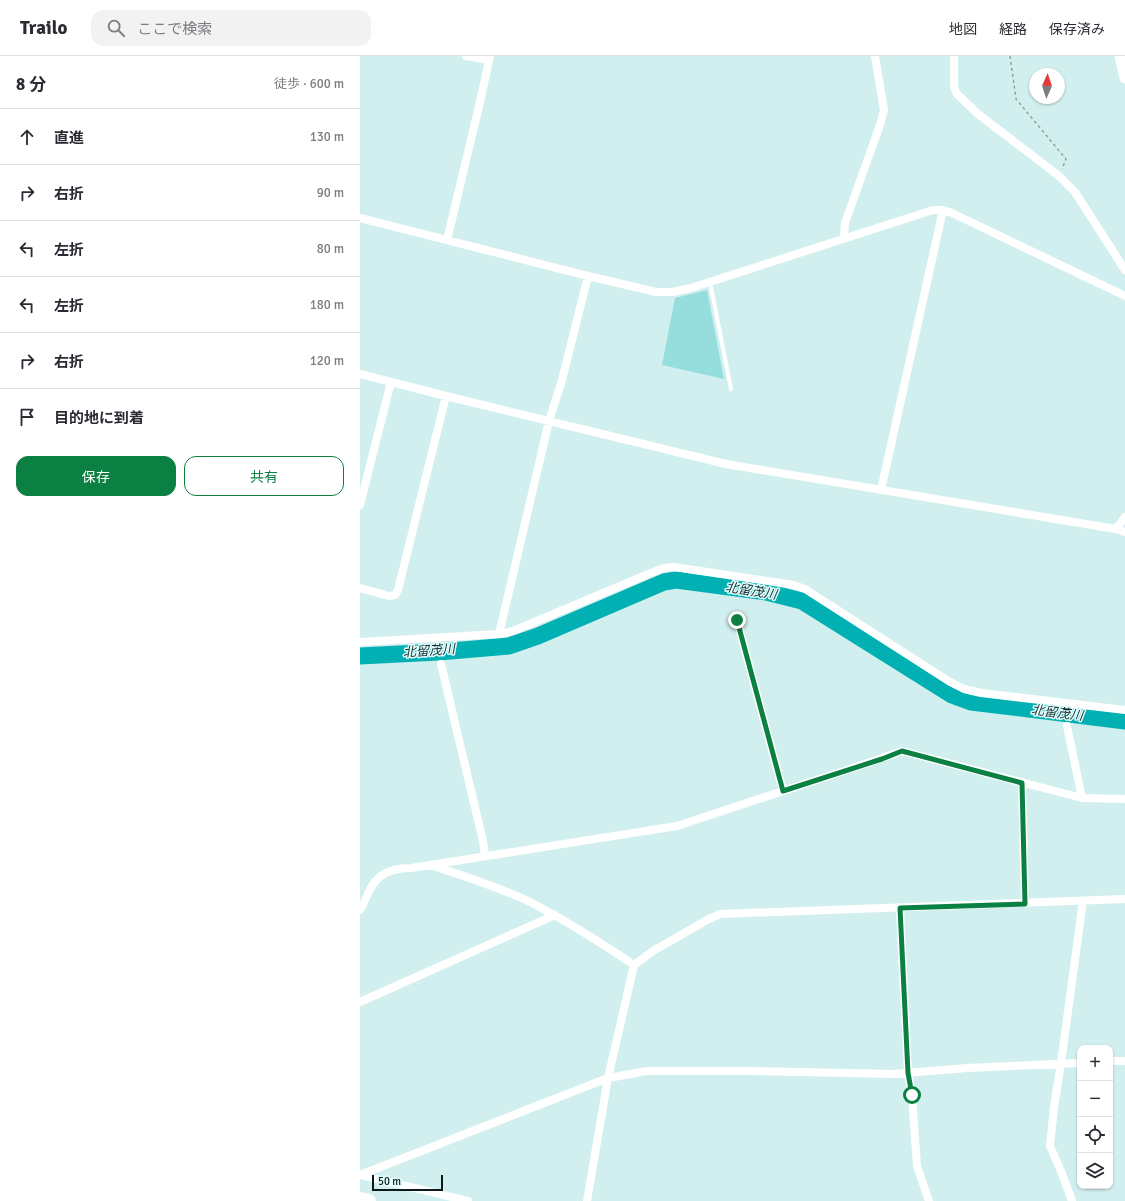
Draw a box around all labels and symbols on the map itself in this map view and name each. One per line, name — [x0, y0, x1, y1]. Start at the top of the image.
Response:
north arrow — [1029, 68, 1065, 104]
water label: 北留茂川 — [724, 579, 780, 603]
route end — [728, 611, 746, 629]
water label: 北留茂川 — [402, 641, 457, 661]
water label: 北留茂川 — [1030, 702, 1086, 724]
route start — [903, 1086, 921, 1104]
scale bar — [372, 1173, 443, 1192]

